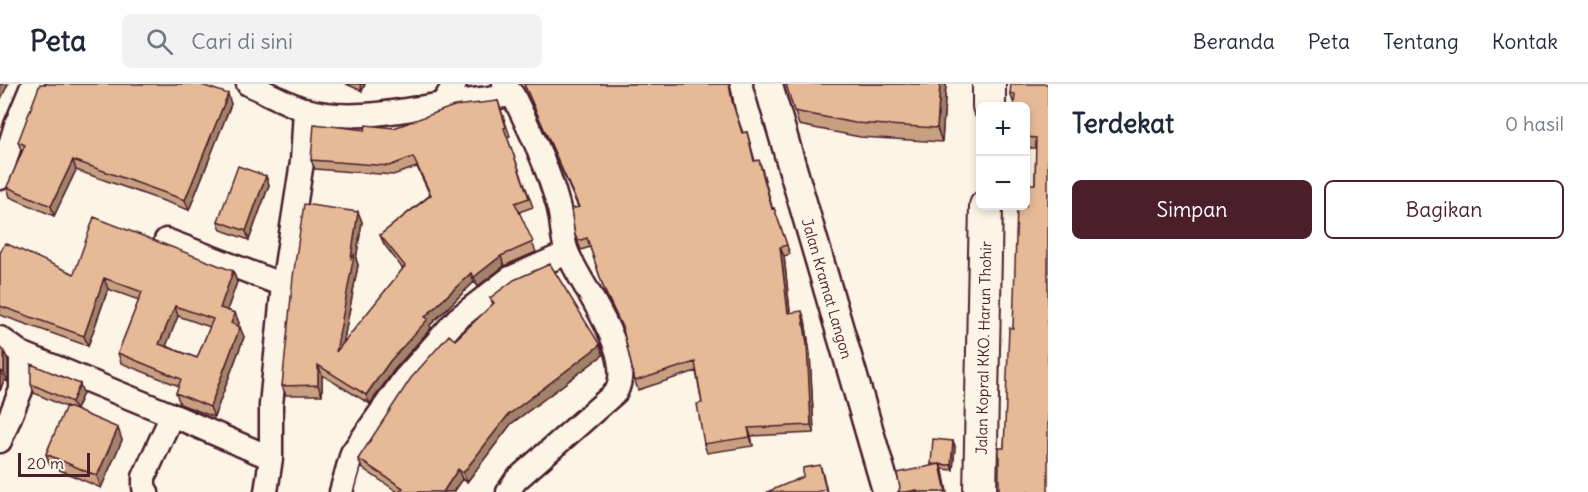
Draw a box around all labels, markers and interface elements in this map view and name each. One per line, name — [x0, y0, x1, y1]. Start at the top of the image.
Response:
search box — [122, 14, 542, 68]
text: Peta — [30, 23, 86, 59]
icon: search — [143, 25, 176, 58]
text: Cari di sini — [191, 27, 293, 55]
text: Beranda — [1193, 28, 1275, 55]
text: Peta — [1308, 28, 1350, 55]
text: Tentang — [1383, 28, 1459, 55]
text: Kontak — [1492, 28, 1558, 55]
map controls — [976, 102, 1030, 210]
button: + — [976, 102, 1030, 156]
text: Terdekat — [1072, 107, 1174, 140]
text: 0 hasil — [1505, 111, 1564, 136]
button: − — [976, 156, 1030, 210]
button: Simpan — [1072, 180, 1312, 239]
button: Bagikan — [1324, 180, 1564, 239]
street label: Jalan Kramat Langon — [798, 216, 857, 361]
street label: Jalan Kopral KKO. Harun Thohir — [971, 241, 995, 455]
scale bar — [18, 450, 90, 478]
text: 20 m — [27, 453, 64, 473]

